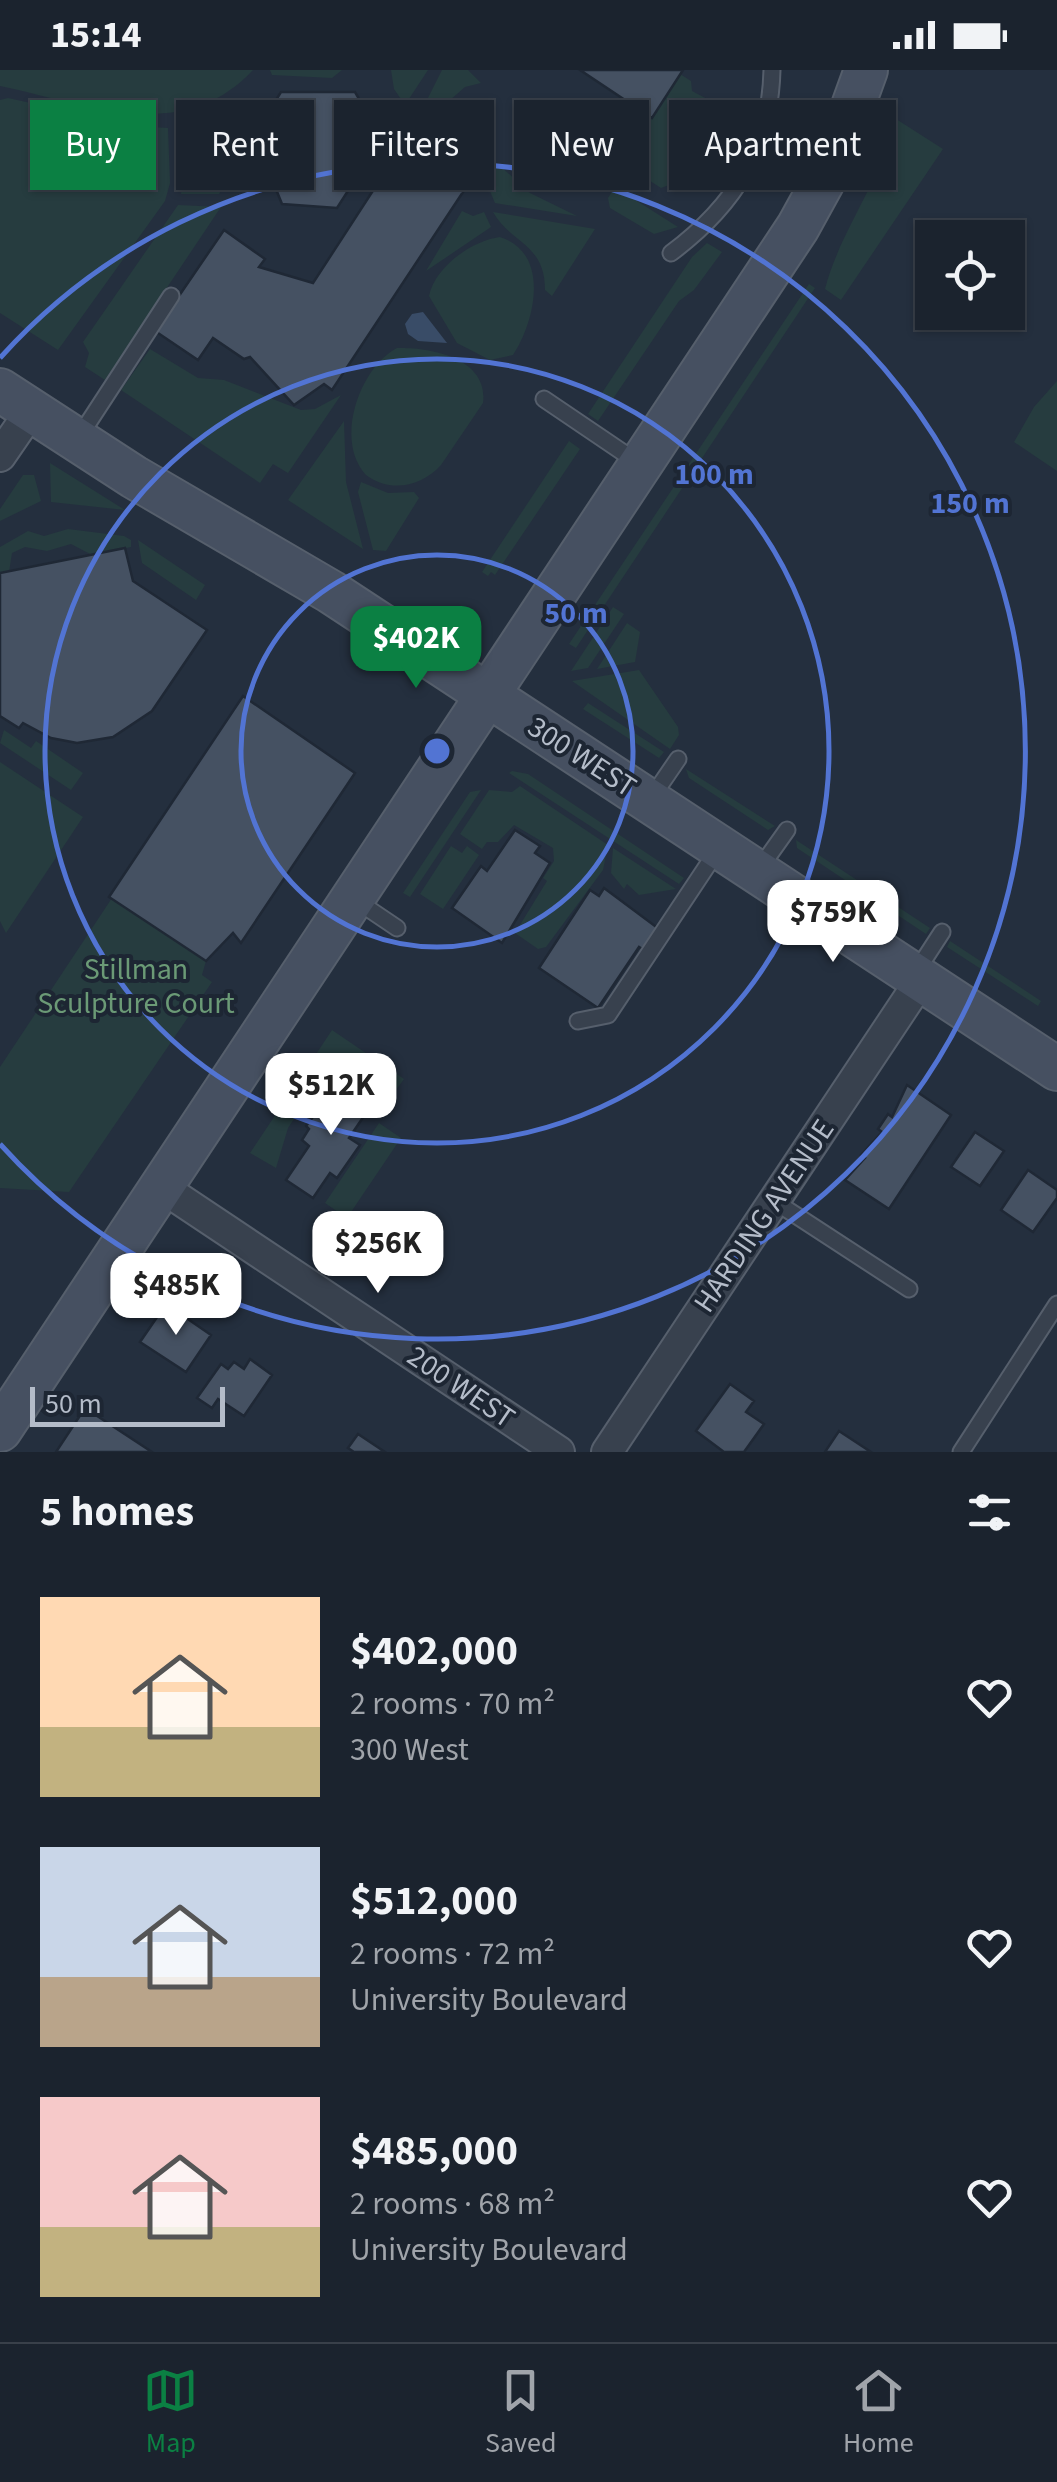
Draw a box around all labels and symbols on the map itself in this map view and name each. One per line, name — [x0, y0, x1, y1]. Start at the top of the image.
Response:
text: 100 m — [674, 453, 754, 496]
text: 150 m — [930, 482, 1010, 525]
text: 50 m — [544, 592, 608, 635]
pin: $402K — [346, 606, 486, 691]
street label: 300 WEST — [519, 706, 645, 808]
centre of rings — [419, 733, 455, 769]
pin: $759K — [763, 880, 903, 965]
park label: Stillman Sculpture Court — [37, 948, 235, 1025]
pin: $512K — [261, 1053, 401, 1138]
street label: HARDING AVENUE — [683, 1111, 845, 1321]
pin: $256K — [308, 1211, 448, 1296]
pin: $485K — [106, 1253, 246, 1338]
street label: 200 WEST — [399, 1335, 523, 1439]
scale bar — [30, 1382, 225, 1426]

